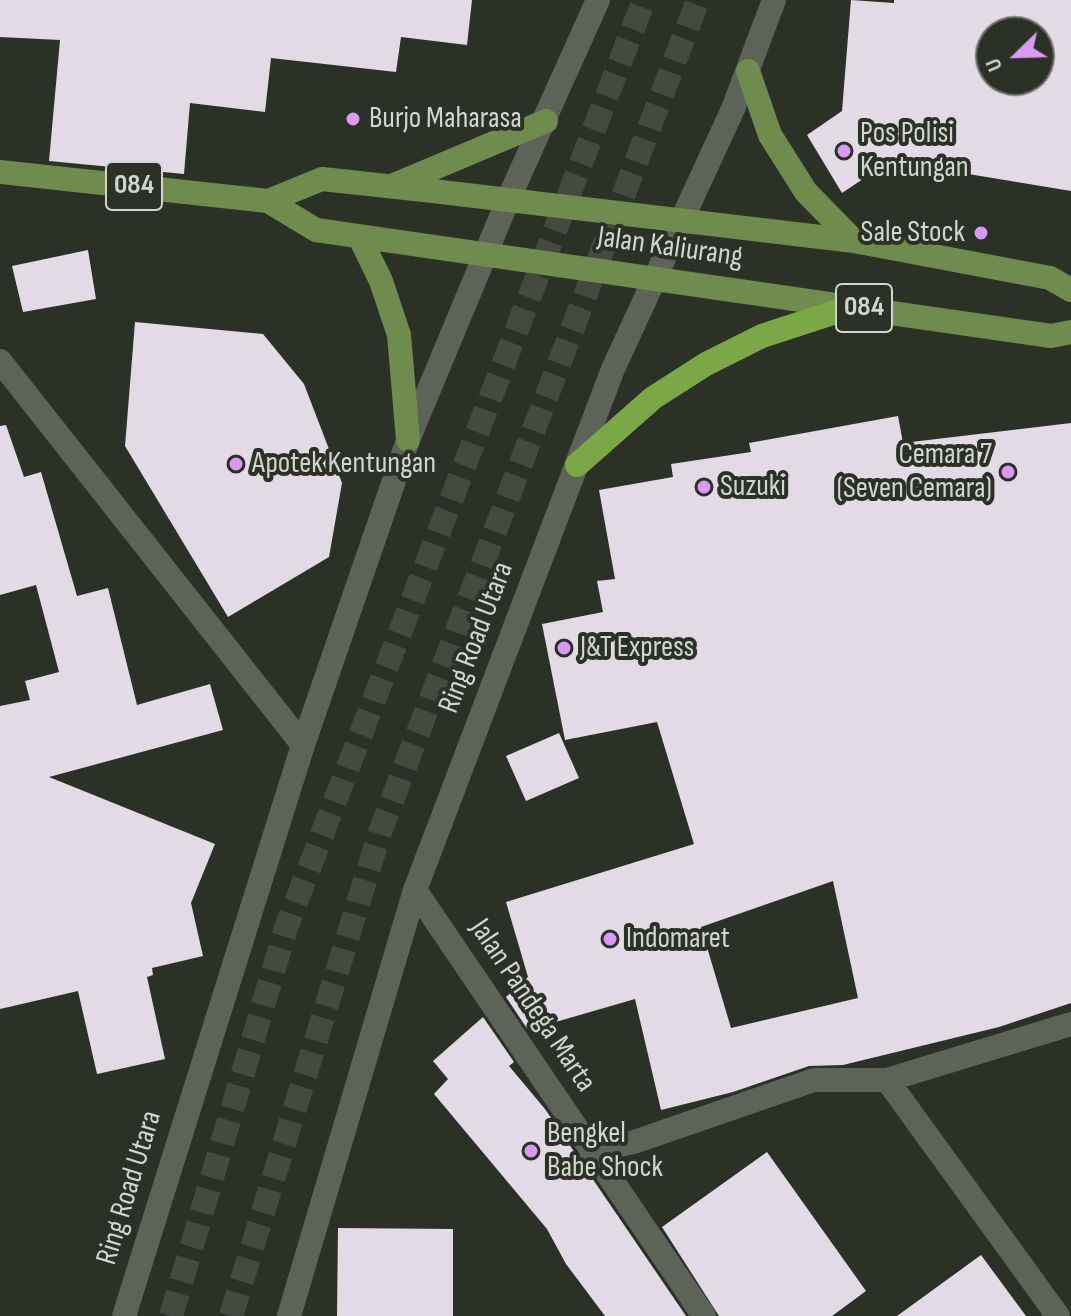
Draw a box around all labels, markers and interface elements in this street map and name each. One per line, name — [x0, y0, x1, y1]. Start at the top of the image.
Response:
north arrow — [975, 16, 1055, 96]
text: U — [980, 54, 1009, 75]
place label: Burjo Maharasa — [369, 101, 522, 137]
marker: Burjo Maharasa — [344, 110, 362, 128]
place label: Pos Polisi Kentungan — [860, 116, 969, 186]
marker: Pos Polisi Kentungan — [835, 142, 853, 160]
road number: 084 — [106, 162, 162, 210]
place label: Sale Stock — [861, 215, 965, 251]
street label: Jalan Kaliurang — [595, 220, 745, 276]
marker: Sale Stock — [972, 224, 990, 242]
road number: 084 — [836, 284, 892, 332]
place label: Cemara 7 (Seven Cemara) — [836, 437, 992, 508]
place label: Apotek Kentungan — [252, 446, 436, 482]
marker: Apotek Kentungan — [227, 455, 245, 473]
marker: Cemara 7 (Seven Cemara) — [999, 463, 1017, 481]
place label: Suzuki — [720, 469, 786, 505]
marker: Suzuki — [695, 478, 713, 496]
street label: Ring Road Utara — [432, 557, 522, 719]
place label: J&T Express — [580, 630, 694, 666]
marker: J&T Express — [555, 639, 573, 657]
street label: Jalan Pandega Marta — [461, 913, 603, 1099]
place label: Indomaret — [626, 921, 730, 957]
marker: Indomaret — [601, 930, 619, 948]
street label: Ring Road Utara — [90, 1107, 170, 1269]
place label: Bengkel Babe Shock — [547, 1116, 663, 1186]
marker: Bengkel Babe Shock — [522, 1142, 540, 1160]

